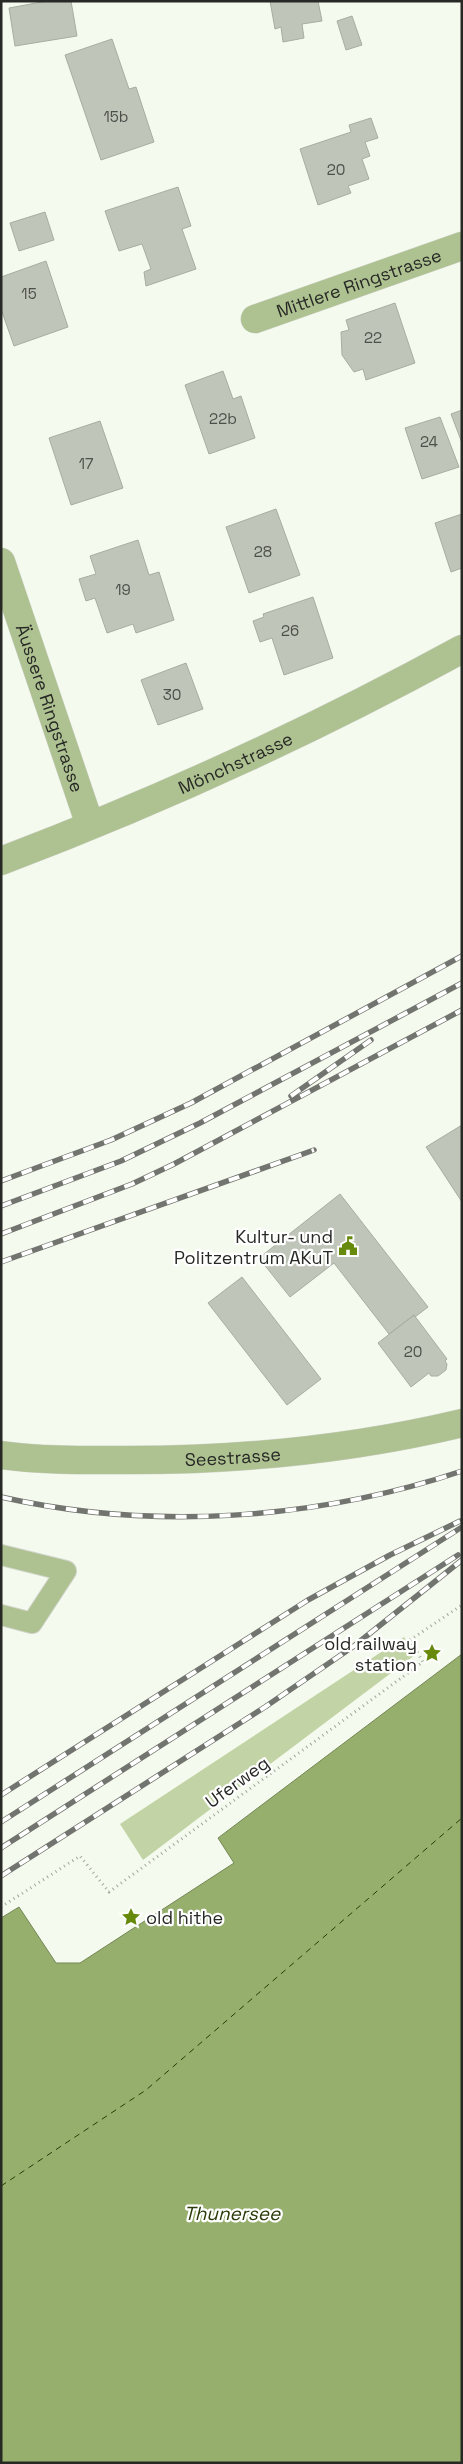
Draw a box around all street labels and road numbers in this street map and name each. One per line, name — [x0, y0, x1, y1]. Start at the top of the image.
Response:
street label: Mittlere Ringstrasse — [273, 243, 444, 322]
street label: Äussere Ringstrasse — [11, 621, 89, 795]
street label: Mönchstrasse — [174, 726, 296, 799]
street label: Seestrasse — [184, 1441, 282, 1471]
street label: Uferweg — [201, 1751, 273, 1813]

